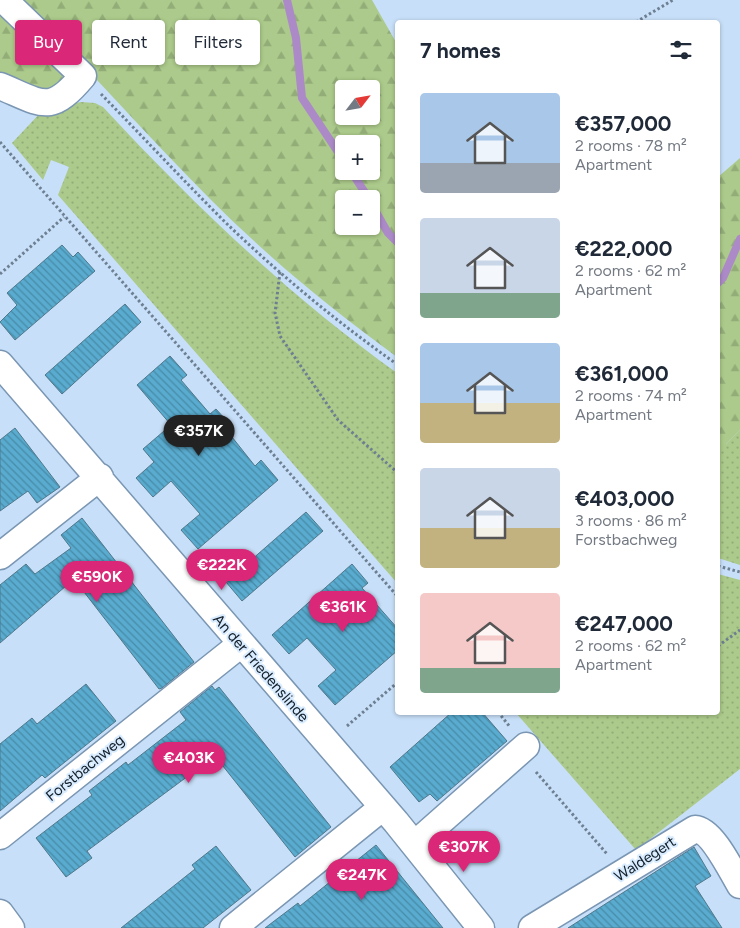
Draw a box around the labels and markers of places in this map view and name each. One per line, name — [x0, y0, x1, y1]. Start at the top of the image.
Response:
pin: €357K — [164, 414, 234, 457]
pin: €222K — [187, 548, 257, 591]
pin: €590K — [62, 560, 132, 603]
pin: €361K — [308, 590, 378, 633]
pin: €403K — [154, 742, 224, 784]
pin: €307K — [429, 830, 499, 873]
pin: €247K — [327, 858, 397, 901]

